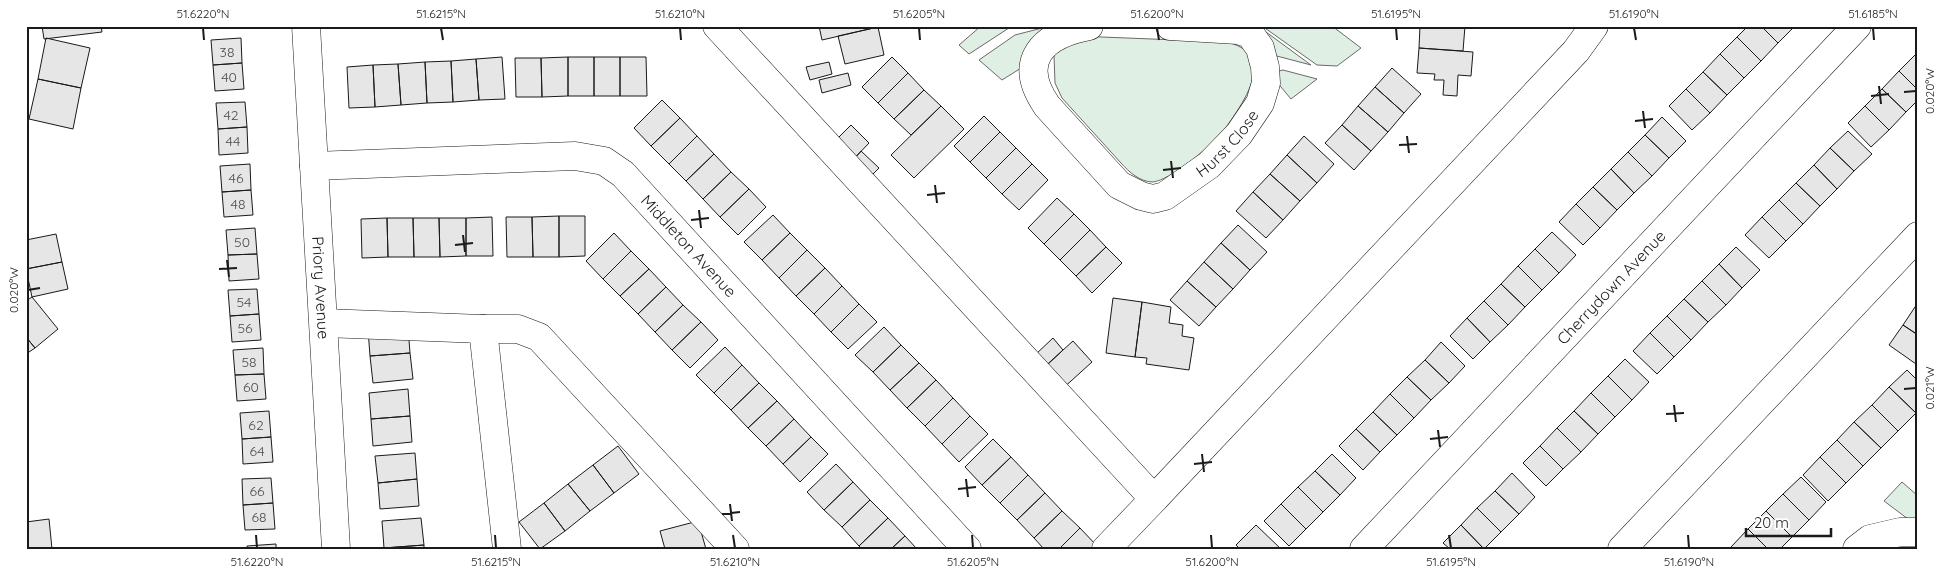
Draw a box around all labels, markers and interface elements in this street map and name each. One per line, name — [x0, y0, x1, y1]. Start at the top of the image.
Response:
text: 51.6220°N — [177, 6, 229, 21]
text: 51.6215°N — [416, 6, 466, 21]
text: 51.6210°N — [655, 6, 705, 21]
text: 51.6205°N — [893, 6, 945, 21]
text: 51.6200°N — [1130, 6, 1184, 21]
text: 51.6195°N — [1371, 6, 1421, 21]
text: 51.6190°N — [1609, 6, 1659, 21]
text: 51.6185°N — [1848, 6, 1898, 21]
house number: 38 — [220, 43, 234, 61]
house number: 40 — [221, 68, 237, 86]
text: 0.020°W — [1922, 68, 1937, 114]
house number: 42 — [223, 106, 239, 124]
street label: Hurst Close — [1192, 106, 1263, 181]
house number: 44 — [226, 132, 240, 150]
house number: 46 — [229, 169, 244, 187]
street label: Middleton Avenue — [637, 190, 741, 301]
house number: 48 — [231, 195, 245, 213]
street label: Cherrydown Avenue — [1552, 226, 1670, 348]
house number: 50 — [234, 233, 250, 251]
street label: Priory Avenue — [308, 235, 334, 340]
text: 0.020°W — [6, 267, 21, 313]
house number: 54 — [236, 293, 252, 311]
house number: 56 — [237, 319, 253, 337]
house number: 58 — [241, 353, 257, 371]
text: 0.021°W — [1922, 366, 1937, 410]
house number: 60 — [243, 378, 259, 396]
house number: 62 — [248, 416, 264, 434]
house number: 64 — [249, 442, 265, 460]
house number: 66 — [249, 482, 265, 500]
scale bar — [1746, 505, 1832, 537]
house number: 68 — [251, 508, 267, 526]
text: 20 m — [1754, 513, 1789, 532]
text: 51.6220°N — [231, 554, 283, 569]
text: 51.6215°N — [471, 554, 521, 569]
text: 51.6210°N — [710, 554, 760, 569]
text: 51.6205°N — [947, 554, 999, 569]
text: 51.6200°N — [1185, 554, 1239, 569]
text: 51.6195°N — [1426, 554, 1476, 569]
text: 51.6190°N — [1664, 554, 1714, 569]

